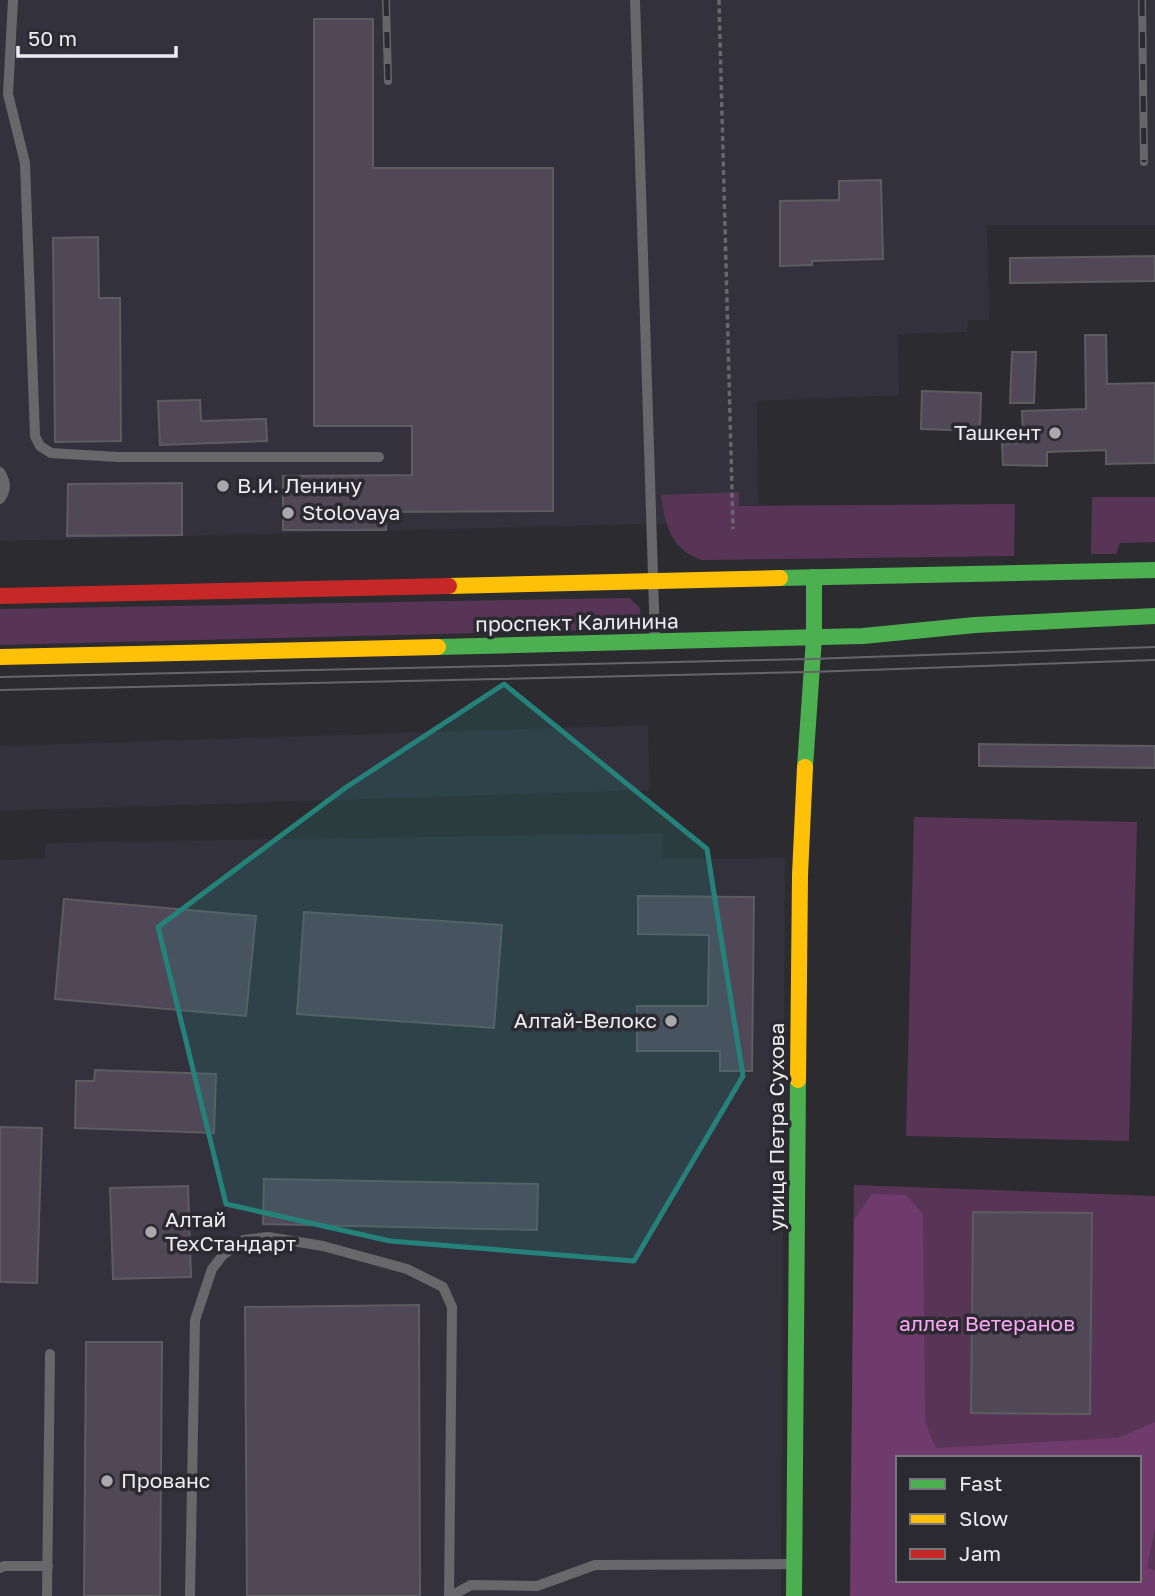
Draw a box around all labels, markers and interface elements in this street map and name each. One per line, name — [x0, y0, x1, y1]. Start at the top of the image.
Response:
scale bar — [18, 14, 175, 58]
text: 50 m — [28, 25, 77, 51]
place label: Ташкент — [954, 419, 1041, 445]
marker: Ташкент — [1047, 425, 1063, 441]
place label: В.И. Ленину — [237, 472, 362, 498]
marker: В.И. Ленину — [215, 478, 231, 494]
place label: Stolovaya — [302, 499, 400, 525]
marker: Stolovaya — [280, 505, 296, 521]
street label: проспект Калинина — [475, 607, 679, 637]
place label: Алтай-Велокс — [514, 1007, 657, 1033]
marker: Алтай-Велокс — [663, 1013, 679, 1029]
street label: улица Петра Сухова — [763, 1023, 789, 1231]
place label: Алтай ТехСтандарт — [165, 1206, 296, 1256]
marker: Алтай ТехСтандарт — [143, 1224, 159, 1240]
park label: аллея Ветеранов — [899, 1310, 1075, 1336]
legend — [896, 1456, 1141, 1582]
place label: Прованс — [121, 1467, 210, 1493]
text: Fast — [959, 1470, 1002, 1496]
marker: Прованс — [99, 1473, 115, 1489]
text: Slow — [959, 1505, 1008, 1531]
text: Jam — [959, 1540, 1001, 1566]

